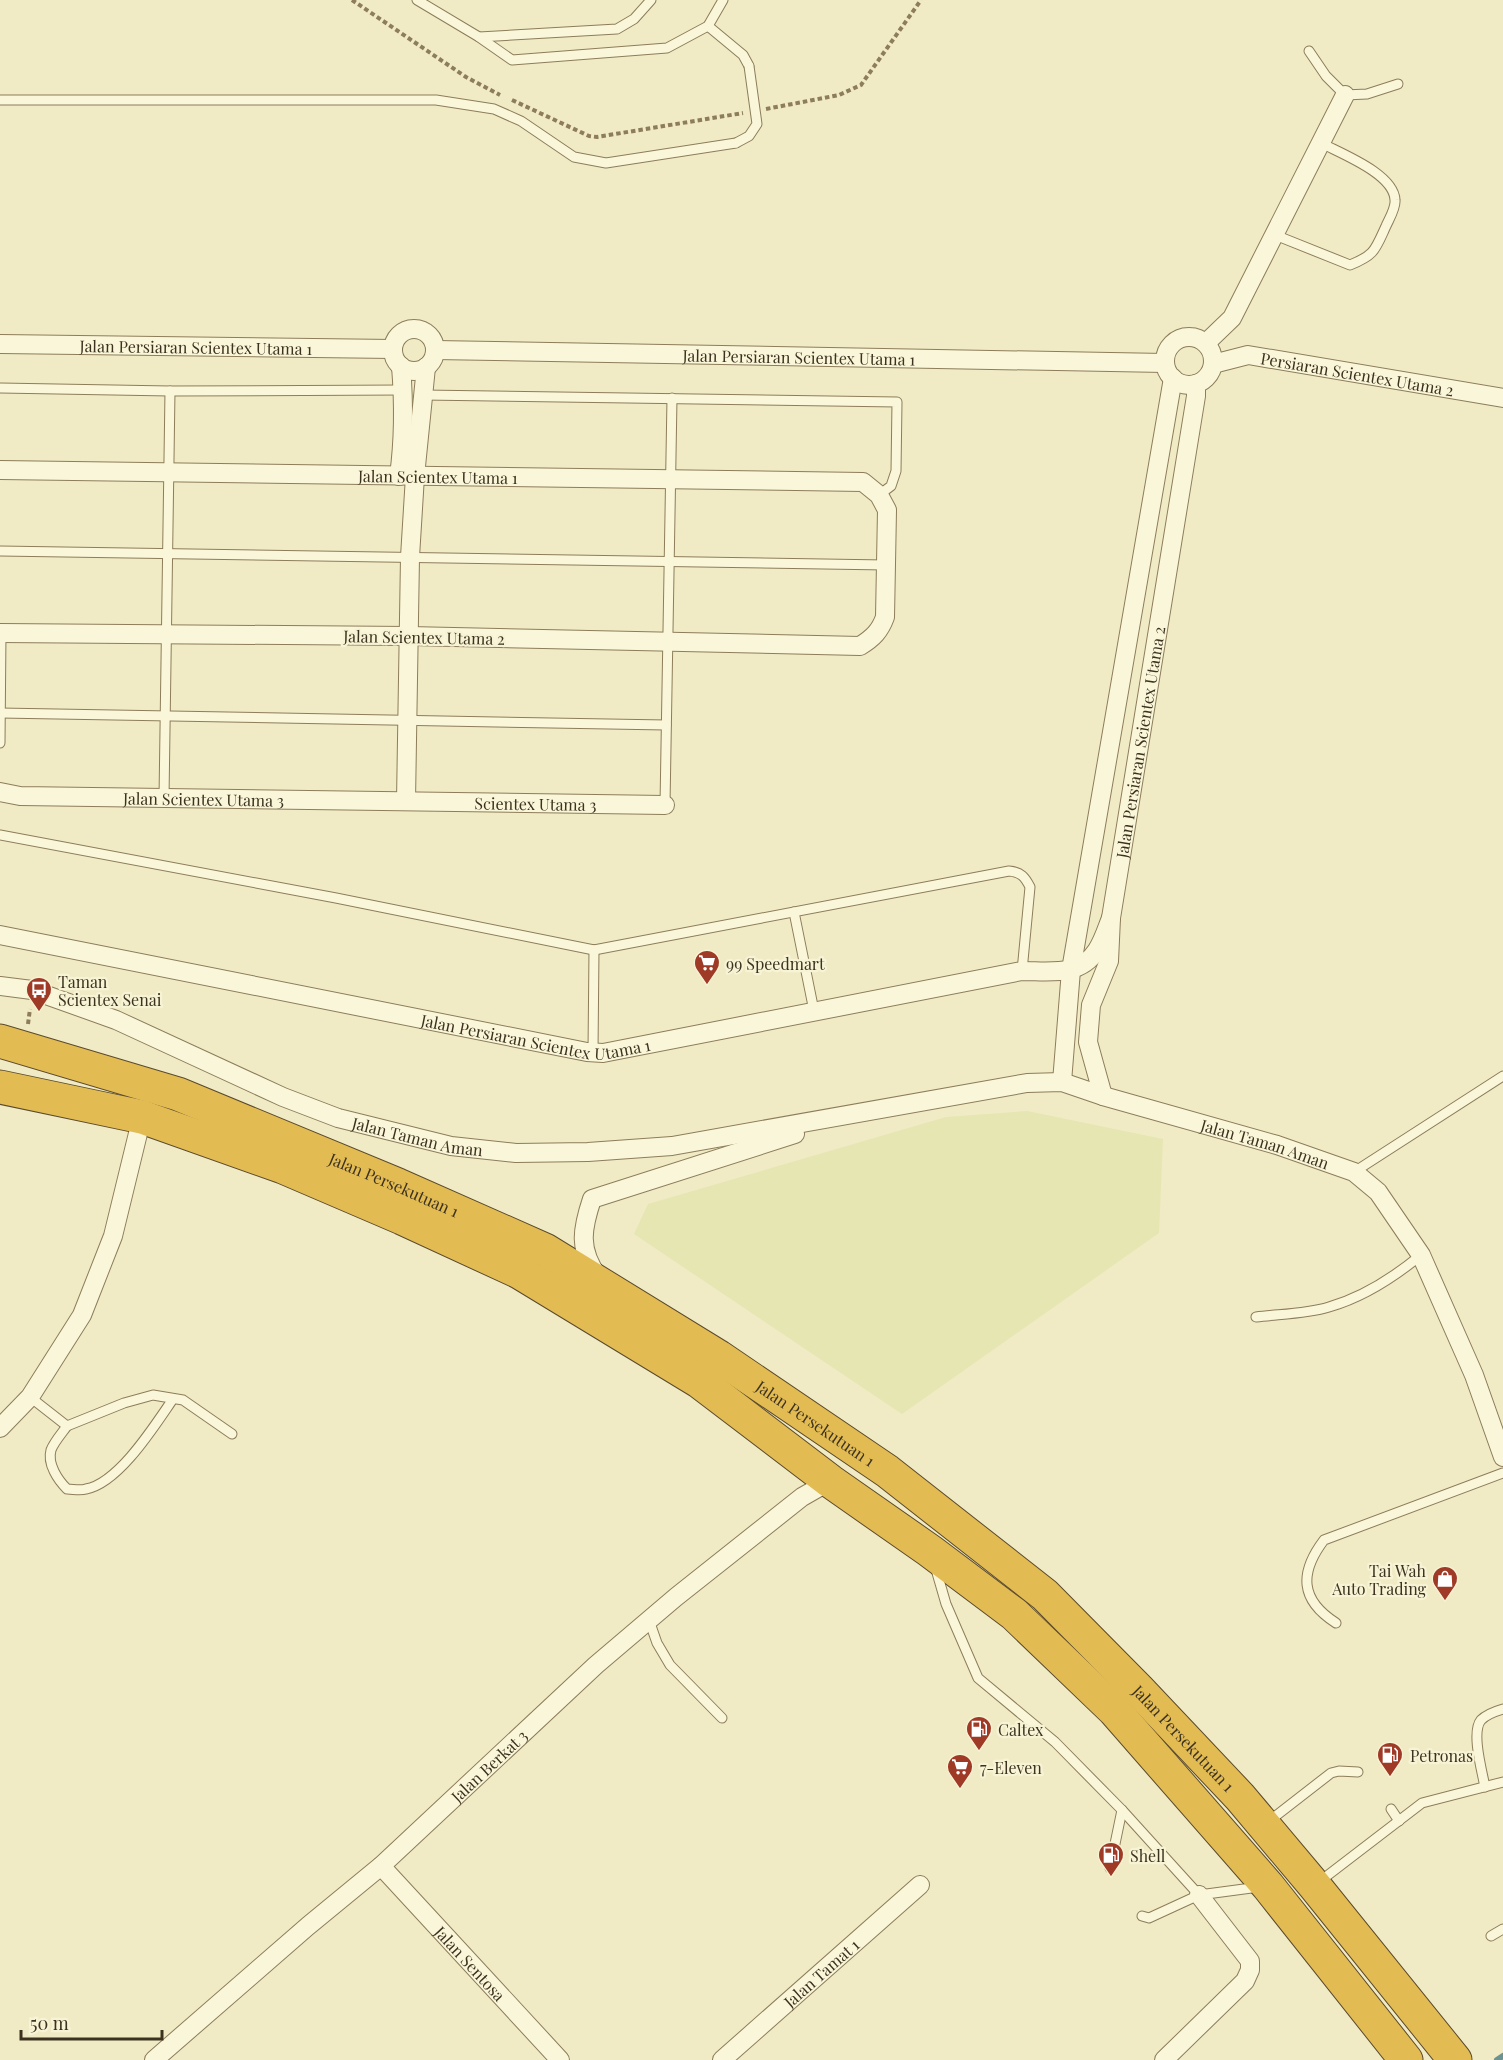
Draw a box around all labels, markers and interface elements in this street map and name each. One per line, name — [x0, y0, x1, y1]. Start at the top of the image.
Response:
street label: Jalan Persiaran Scientex Utama 1 — [78, 335, 313, 358]
street label: Jalan Persiaran Scientex Utama 1 — [681, 344, 916, 369]
street label: Persiaran Scientex Utama 2 — [1259, 347, 1455, 400]
street label: Jalan Scientex Utama 1 — [357, 464, 518, 488]
street label: Jalan Scientex Utama 2 — [342, 625, 505, 649]
street label: Jalan Persiaran Scientex Utama 2 — [1110, 625, 1169, 860]
street label: Jalan Scientex Utama 3 — [122, 787, 284, 810]
street label: Scientex Utama 3 — [474, 792, 597, 815]
supermarket icon: 99 Speedmart — [692, 948, 722, 986]
place label: 99 Speedmart — [726, 953, 825, 974]
place label: Taman Scientex Senai — [58, 971, 162, 1010]
bus stop icon: Taman Scientex Senai — [24, 975, 54, 1013]
street label: Jalan Persiaran Scientex Utama 1 — [418, 1008, 652, 1064]
street label: Jalan Taman Aman — [349, 1111, 484, 1160]
street label: Jalan Taman Aman — [1198, 1113, 1333, 1173]
street label: Jalan Persekutuan 1 — [325, 1147, 462, 1221]
street label: Jalan Persekutuan 1 — [752, 1374, 880, 1471]
place label: Tai Wah Auto Trading — [1331, 1560, 1427, 1599]
shop icon: Tai Wah Auto Trading — [1430, 1564, 1460, 1602]
street label: Jalan Persekutuan 1 — [1128, 1679, 1240, 1796]
fuel station icon: Caltex — [964, 1714, 994, 1752]
place label: Caltex — [998, 1719, 1044, 1740]
street label: Jalan Berkat 3 — [445, 1725, 531, 1807]
fuel station icon: Petronas — [1375, 1740, 1405, 1778]
place label: Petronas — [1410, 1745, 1473, 1766]
supermarket icon: 7-Eleven — [945, 1752, 975, 1790]
place label: 7-Eleven — [980, 1757, 1042, 1778]
fuel station icon: Shell — [1096, 1840, 1126, 1878]
place label: Shell — [1130, 1845, 1166, 1866]
street label: Jalan Sentosa — [430, 1920, 510, 2005]
street label: Jalan Tamat 1 — [778, 1934, 863, 2012]
scale bar — [21, 2003, 162, 2041]
text: 50 m — [30, 2011, 69, 2035]

